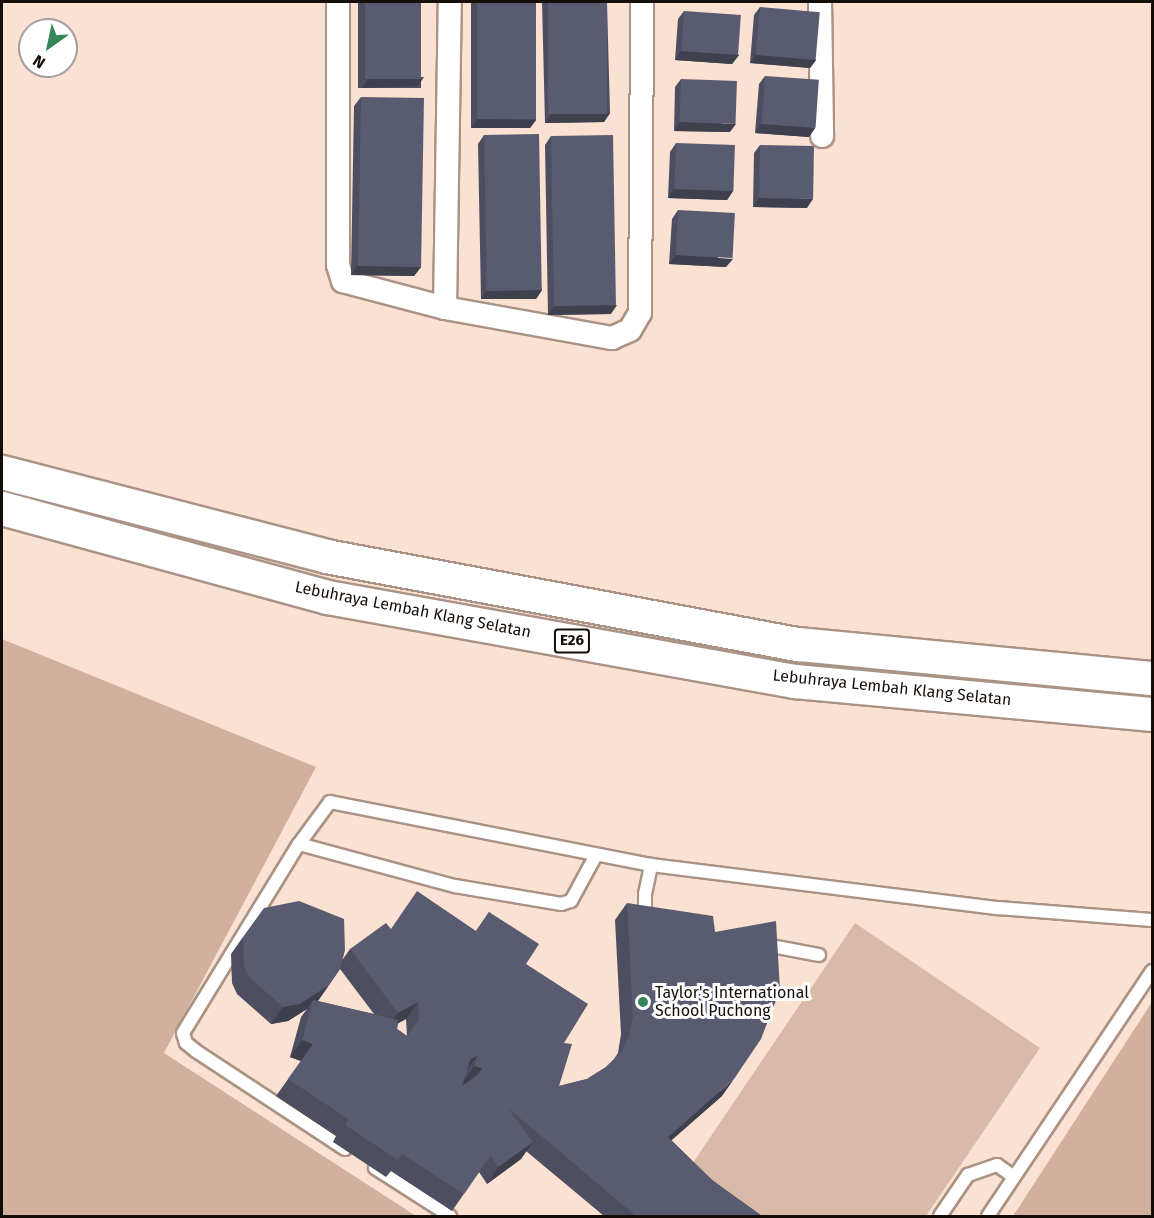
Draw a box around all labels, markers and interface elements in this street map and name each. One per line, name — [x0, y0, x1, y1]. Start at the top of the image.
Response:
north arrow — [18, 18, 78, 78]
text: N — [29, 51, 49, 73]
street label: Lebuhraya Lembah Klang Selatan — [293, 578, 533, 642]
road number: E26 — [552, 629, 592, 653]
street label: Lebuhraya Lembah Klang Selatan — [772, 666, 1012, 710]
place label: Taylor's International School Puchong — [655, 983, 809, 1021]
marker: Taylor's International School Puchong — [636, 995, 650, 1009]

